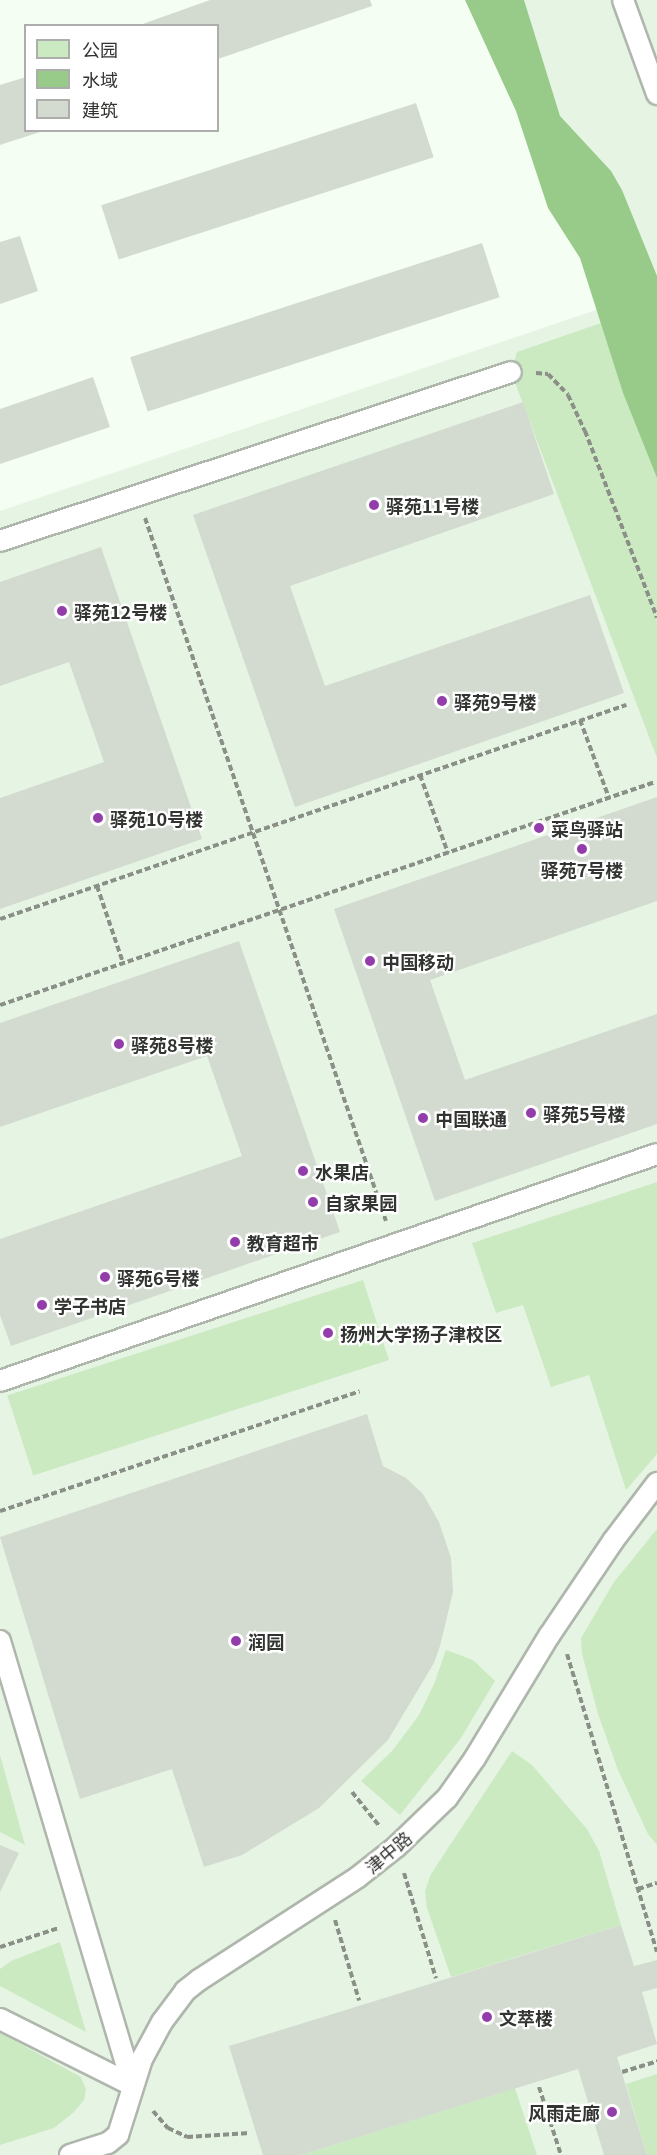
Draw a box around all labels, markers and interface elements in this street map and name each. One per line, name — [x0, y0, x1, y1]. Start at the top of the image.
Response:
legend — [24, 24, 219, 132]
text: 公园 — [82, 36, 118, 62]
text: 水域 — [82, 66, 118, 92]
text: 建筑 — [82, 96, 118, 122]
place label: 驿苑11号楼 — [386, 494, 479, 516]
marker: 驿苑11号楼 — [367, 498, 381, 512]
place label: 驿苑12号楼 — [74, 600, 167, 622]
marker: 驿苑12号楼 — [55, 604, 69, 618]
place label: 驿苑9号楼 — [454, 690, 537, 712]
marker: 驿苑9号楼 — [435, 694, 449, 708]
place label: 驿苑10号楼 — [110, 807, 203, 829]
marker: 驿苑10号楼 — [91, 811, 105, 825]
place label: 菜鸟驿站 — [551, 817, 623, 839]
marker: 菜鸟驿站 — [532, 821, 546, 835]
marker: 驿苑7号楼 — [575, 842, 589, 856]
place label: 驿苑7号楼 — [541, 858, 623, 880]
place label: 中国移动 — [382, 950, 454, 972]
marker: 中国移动 — [363, 954, 377, 968]
place label: 驿苑8号楼 — [131, 1033, 214, 1055]
marker: 驿苑8号楼 — [112, 1037, 126, 1051]
place label: 驿苑5号楼 — [543, 1102, 626, 1124]
marker: 驿苑5号楼 — [524, 1106, 538, 1120]
place label: 中国联通 — [435, 1107, 507, 1129]
marker: 中国联通 — [416, 1111, 430, 1125]
place label: 水果店 — [315, 1160, 369, 1182]
marker: 水果店 — [296, 1164, 310, 1178]
place label: 自家果园 — [325, 1191, 397, 1213]
marker: 自家果园 — [306, 1195, 320, 1209]
place label: 教育超市 — [247, 1231, 319, 1253]
marker: 教育超市 — [228, 1235, 242, 1249]
place label: 驿苑6号楼 — [117, 1266, 200, 1288]
marker: 驿苑6号楼 — [98, 1270, 112, 1284]
place label: 学子书店 — [54, 1294, 126, 1316]
marker: 学子书店 — [35, 1298, 49, 1312]
place label: 扬州大学扬子津校区 — [340, 1322, 502, 1344]
marker: 扬州大学扬子津校区 — [321, 1326, 335, 1340]
place label: 润园 — [248, 1630, 284, 1652]
marker: 润园 — [229, 1634, 243, 1648]
street label: 津中路 — [360, 1826, 416, 1878]
place label: 文萃楼 — [499, 2006, 553, 2028]
marker: 文萃楼 — [480, 2010, 494, 2024]
place label: 风雨走廊 — [528, 2101, 600, 2123]
marker: 风雨走廊 — [605, 2105, 619, 2119]

